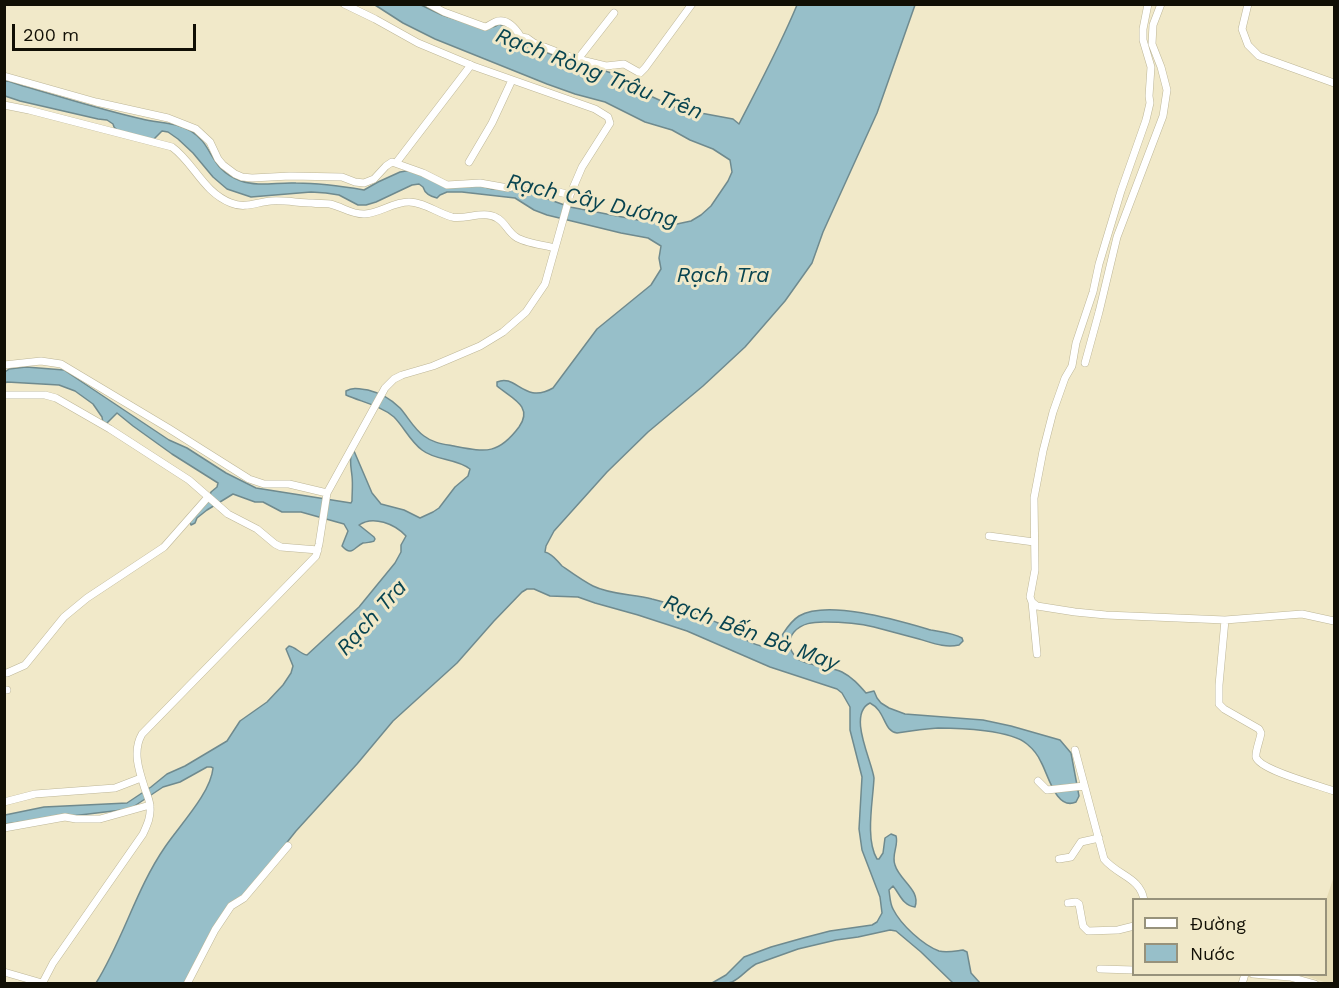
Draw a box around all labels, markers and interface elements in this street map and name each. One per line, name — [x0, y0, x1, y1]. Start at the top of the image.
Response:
scale bar — [15, 12, 200, 50]
water label: Rạch Ròng Trâu Trên — [492, 22, 706, 126]
text: 200 m — [23, 24, 79, 45]
water label: Rạch Cây Dương — [504, 168, 680, 234]
water label: Rạch Tra — [677, 263, 769, 289]
water label: Rạch Tra — [331, 575, 413, 661]
water label: Rạch Bến Bà May — [660, 589, 842, 677]
legend — [1132, 898, 1327, 976]
text: Đường — [1190, 913, 1246, 934]
text: Nước — [1190, 943, 1235, 964]

